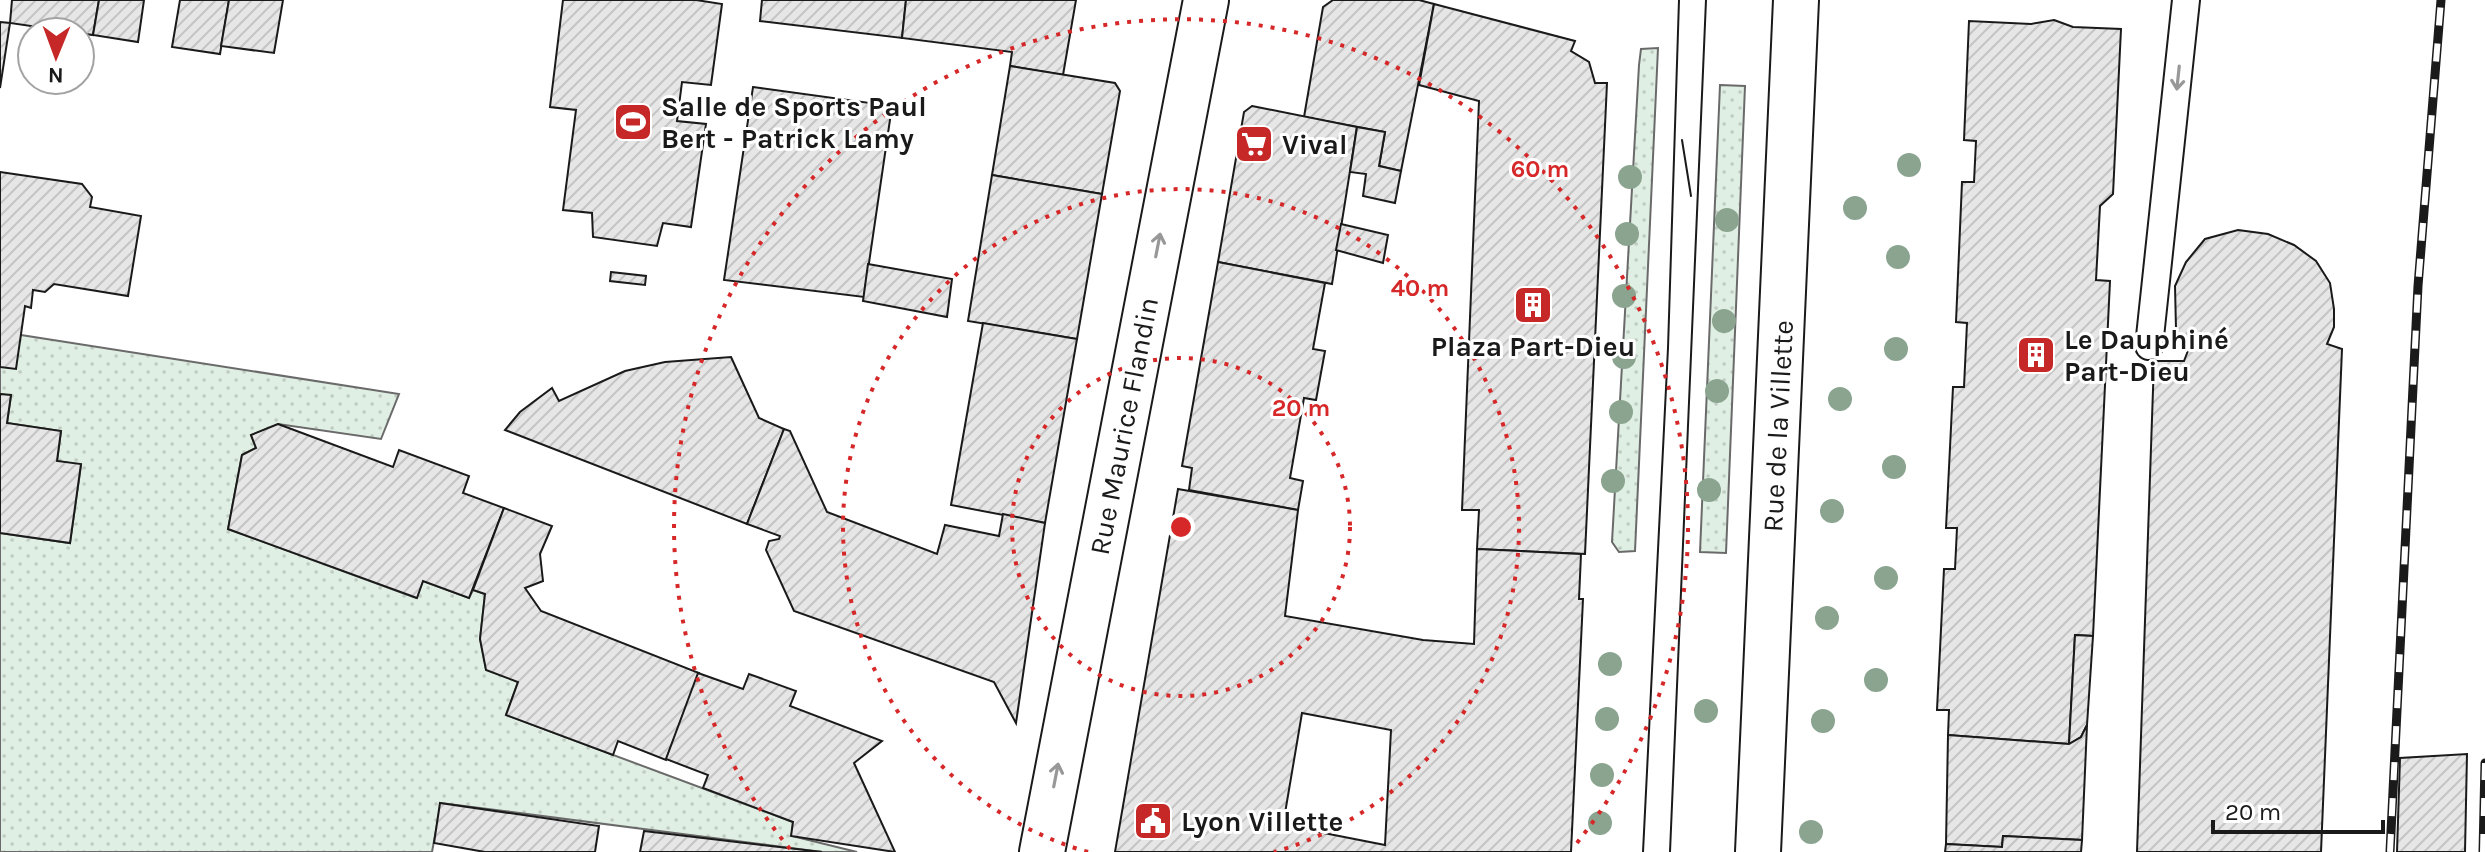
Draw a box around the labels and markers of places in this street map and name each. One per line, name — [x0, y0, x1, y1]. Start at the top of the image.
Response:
place label: Salle de Sports Paul Bert - Patrick Lamy — [661, 90, 927, 155]
sports icon: Salle de Sports Paul Bert - Patrick Lamy — [612, 101, 654, 143]
supermarket icon: Vival — [1233, 123, 1275, 165]
place label: Vival — [1282, 128, 1348, 161]
building icon: Plaza Part-Dieu — [1512, 284, 1554, 326]
place label: Le Dauphiné Part-Dieu — [2064, 323, 2229, 388]
place label: Plaza Part-Dieu — [1431, 330, 1635, 363]
building icon: Le Dauphiné Part-Dieu — [2015, 334, 2057, 376]
centre of rings — [1167, 513, 1195, 541]
public building icon: Lyon Villette — [1132, 800, 1174, 842]
place label: Lyon Villette — [1181, 805, 1343, 838]

